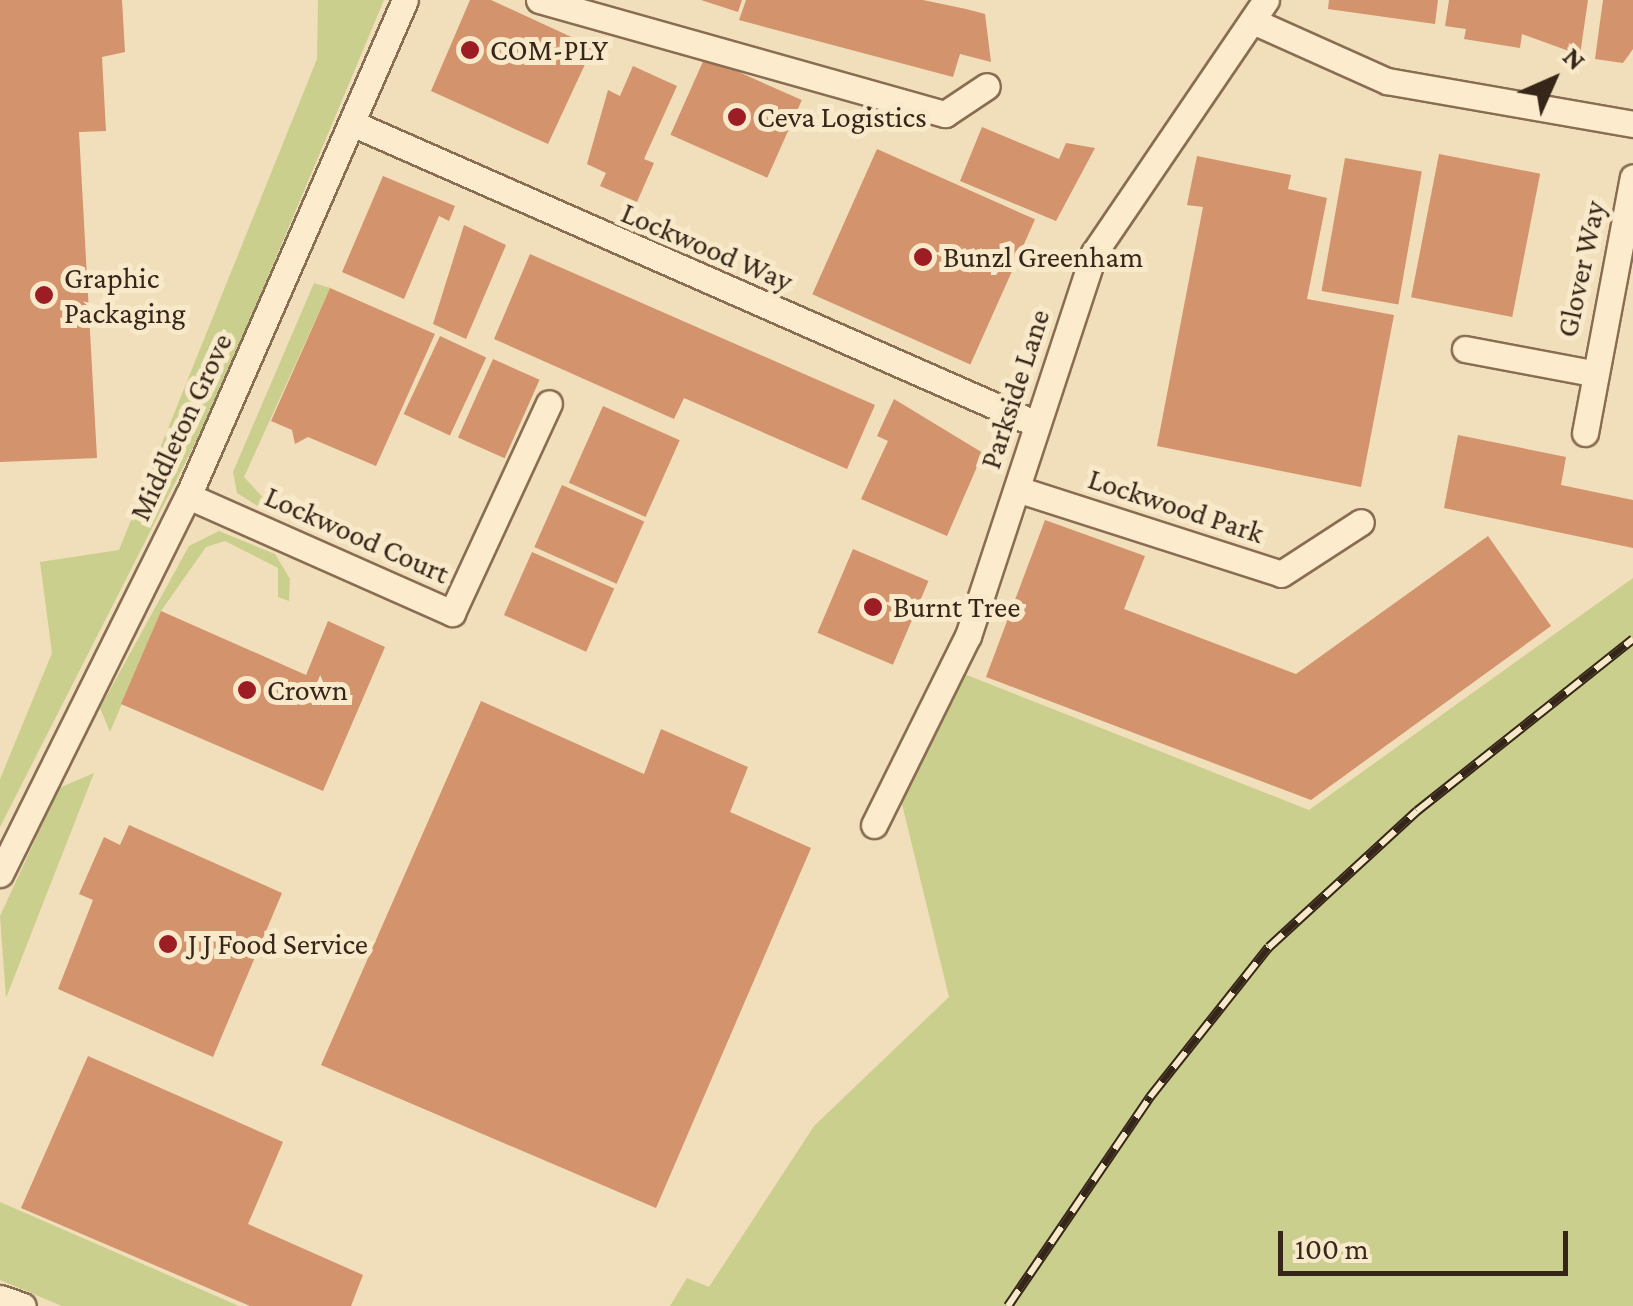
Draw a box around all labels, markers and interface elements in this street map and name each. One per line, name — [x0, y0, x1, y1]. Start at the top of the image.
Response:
north arrow — [1503, 30, 1603, 130]
place label: COM-PLY — [490, 32, 608, 68]
marker: COM-PLY — [459, 39, 481, 61]
text: N — [1557, 41, 1592, 76]
place label: Ceva Logistics — [757, 99, 927, 135]
marker: Ceva Logistics — [726, 106, 748, 128]
street label: Lockwood Way — [616, 195, 798, 299]
street label: Glover Way — [1549, 198, 1613, 340]
place label: Bunzl Greenham — [943, 239, 1143, 275]
marker: Bunzl Greenham — [912, 246, 934, 268]
place label: Graphic Packaging — [64, 260, 186, 330]
marker: Graphic Packaging — [33, 284, 55, 306]
street label: Parkside Lane — [972, 305, 1058, 473]
street label: Middleton Grove — [122, 328, 240, 526]
street label: Lockwood Park — [1084, 461, 1268, 551]
street label: Lockwood Court — [259, 478, 455, 592]
place label: Burnt Tree — [893, 589, 1020, 625]
marker: Burnt Tree — [862, 596, 884, 618]
place label: Crown — [267, 672, 348, 708]
marker: Crown — [236, 679, 258, 701]
place label: J J Food Service — [188, 926, 368, 962]
marker: J J Food Service — [157, 933, 179, 955]
scale bar — [1283, 1211, 1573, 1273]
text: 100 m — [1295, 1232, 1369, 1265]

